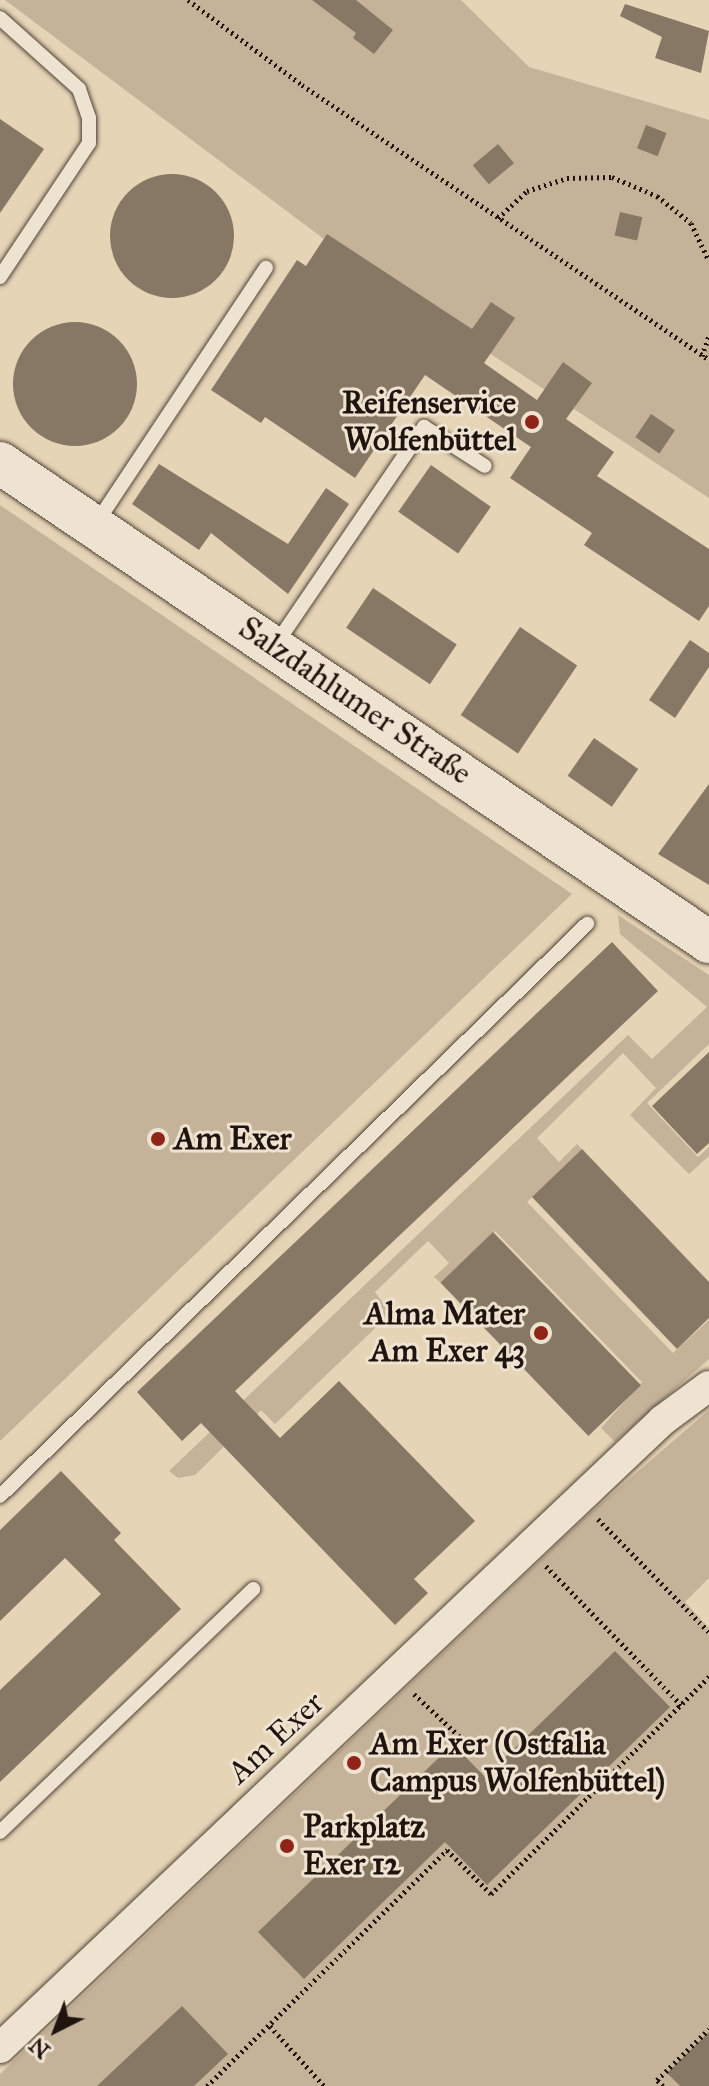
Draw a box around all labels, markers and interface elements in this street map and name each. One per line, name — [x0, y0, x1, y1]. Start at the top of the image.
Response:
place label: Reifenservice Wolfenbüttel — [342, 385, 516, 460]
marker: Reifenservice Wolfenbüttel — [523, 413, 541, 431]
street label: Salzdahlumer Straße — [231, 609, 479, 793]
place label: Am Exer — [174, 1120, 291, 1158]
marker: Am Exer — [149, 1130, 167, 1148]
place label: Alma Mater Am Exer 43 — [364, 1296, 525, 1371]
marker: Alma Mater Am Exer 43 — [532, 1324, 550, 1342]
street label: Am Exer — [220, 1684, 332, 1792]
place label: Am Exer (Ostfalia Campus Wolfenbüttel) — [370, 1726, 665, 1801]
marker: Am Exer (Ostfalia Campus Wolfenbüttel) — [345, 1754, 363, 1772]
place label: Parkplatz Exer 12 — [303, 1809, 425, 1884]
marker: Parkplatz Exer 12 — [278, 1837, 296, 1855]
north arrow — [16, 1990, 96, 2070]
text: N — [24, 2032, 56, 2064]

